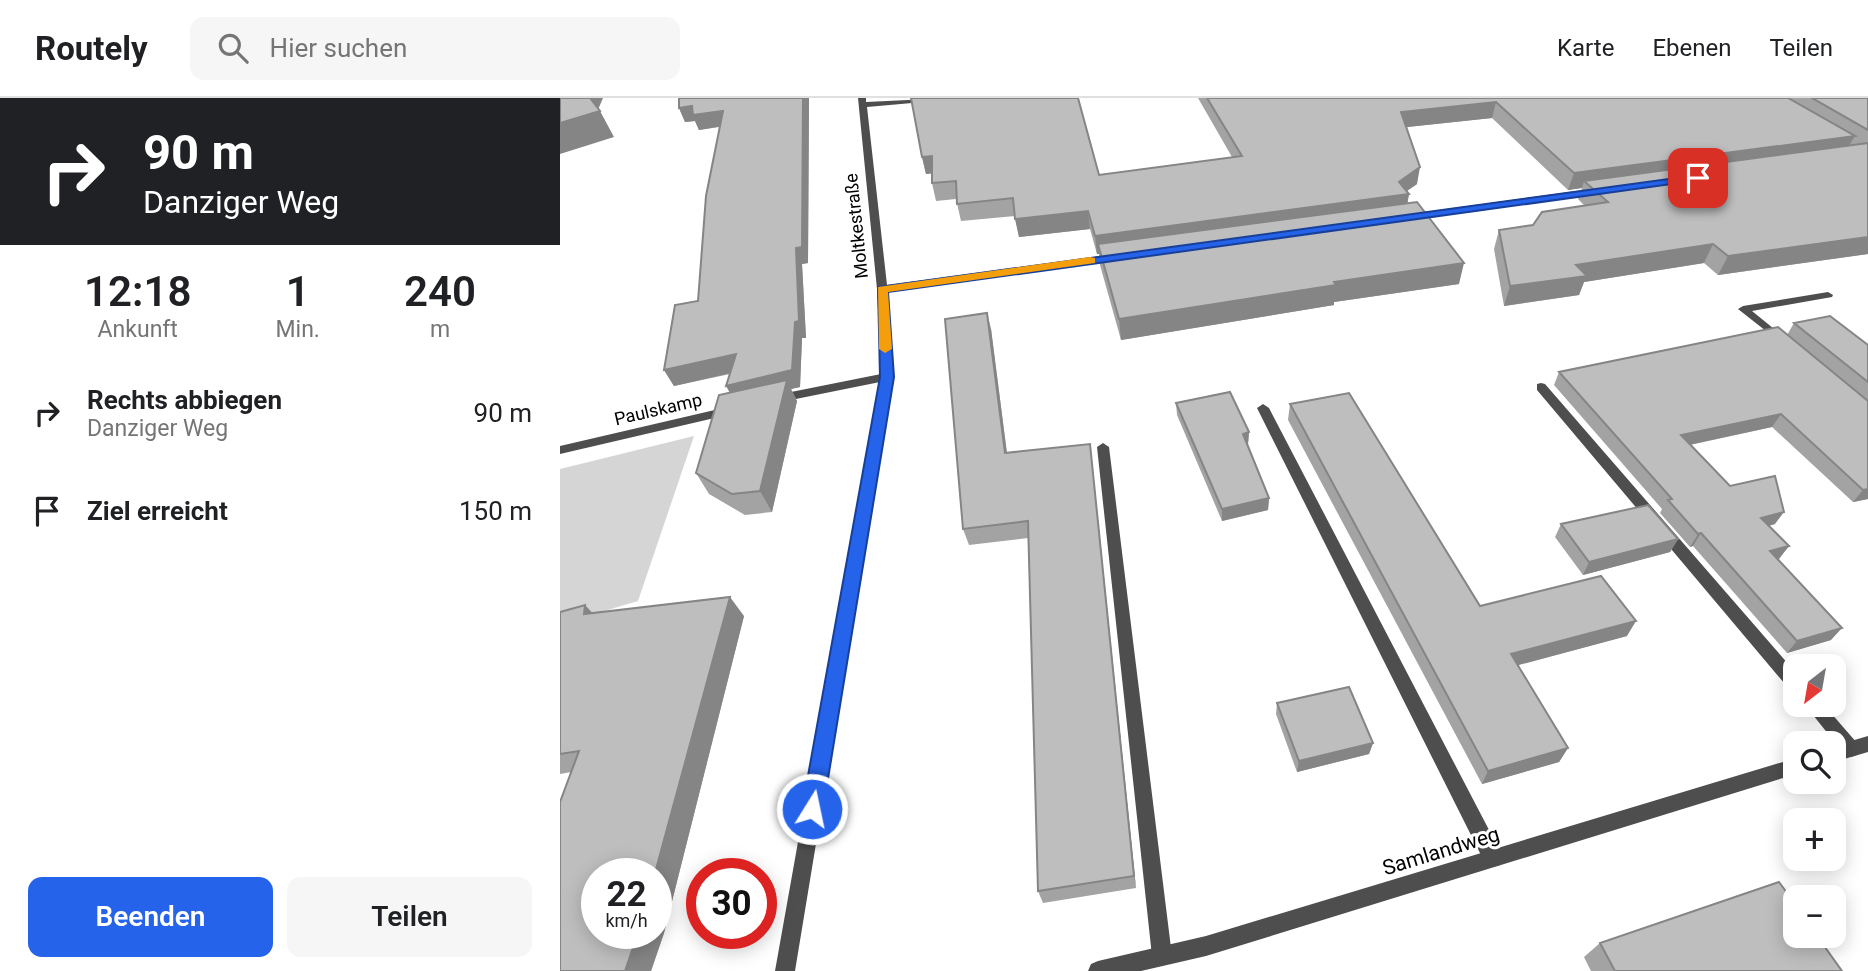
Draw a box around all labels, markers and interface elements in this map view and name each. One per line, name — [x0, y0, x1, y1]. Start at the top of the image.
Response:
search box — [190, 17, 680, 80]
text: Routely — [35, 29, 148, 68]
icon: search — [214, 29, 252, 67]
text: Hier suchen — [270, 33, 407, 63]
text: Karte — [1557, 34, 1614, 62]
text: Ebenen — [1652, 34, 1731, 62]
text: Teilen — [1769, 34, 1833, 62]
text: 90 m — [143, 124, 254, 181]
icon: right — [28, 126, 119, 217]
pin — [1668, 148, 1728, 208]
icon: arrive — [1679, 159, 1717, 197]
street label: Moltkestraße — [840, 172, 872, 280]
text: Danziger Weg — [143, 183, 339, 221]
text: 12:18 — [84, 267, 191, 316]
text: 1 — [286, 267, 310, 316]
text: 240 — [404, 267, 476, 316]
text: Ankunft — [98, 316, 178, 343]
text: Min. — [275, 316, 320, 343]
text: m — [430, 316, 450, 343]
text: Rechts abbiegen — [87, 385, 282, 415]
street label: Paulskamp — [612, 389, 704, 429]
icon: right — [28, 394, 66, 432]
text: 90 m — [474, 398, 532, 428]
text: Danziger Weg — [87, 415, 228, 442]
icon: arrive — [28, 492, 66, 530]
text: Ziel erreicht — [87, 496, 228, 526]
text: 150 m — [459, 496, 532, 526]
north arrow — [1783, 654, 1846, 718]
map controls — [1783, 654, 1846, 948]
button: search — [1783, 731, 1846, 794]
position arrow — [775, 772, 849, 846]
button: + — [1783, 808, 1846, 871]
street label: Samlandweg — [1380, 822, 1502, 880]
speed limit sign: 30 — [686, 858, 777, 949]
text: 22 — [606, 874, 647, 915]
button: Beenden — [28, 877, 273, 957]
button: Teilen — [287, 877, 532, 957]
button: − — [1783, 885, 1846, 948]
text: km/h — [605, 910, 648, 931]

